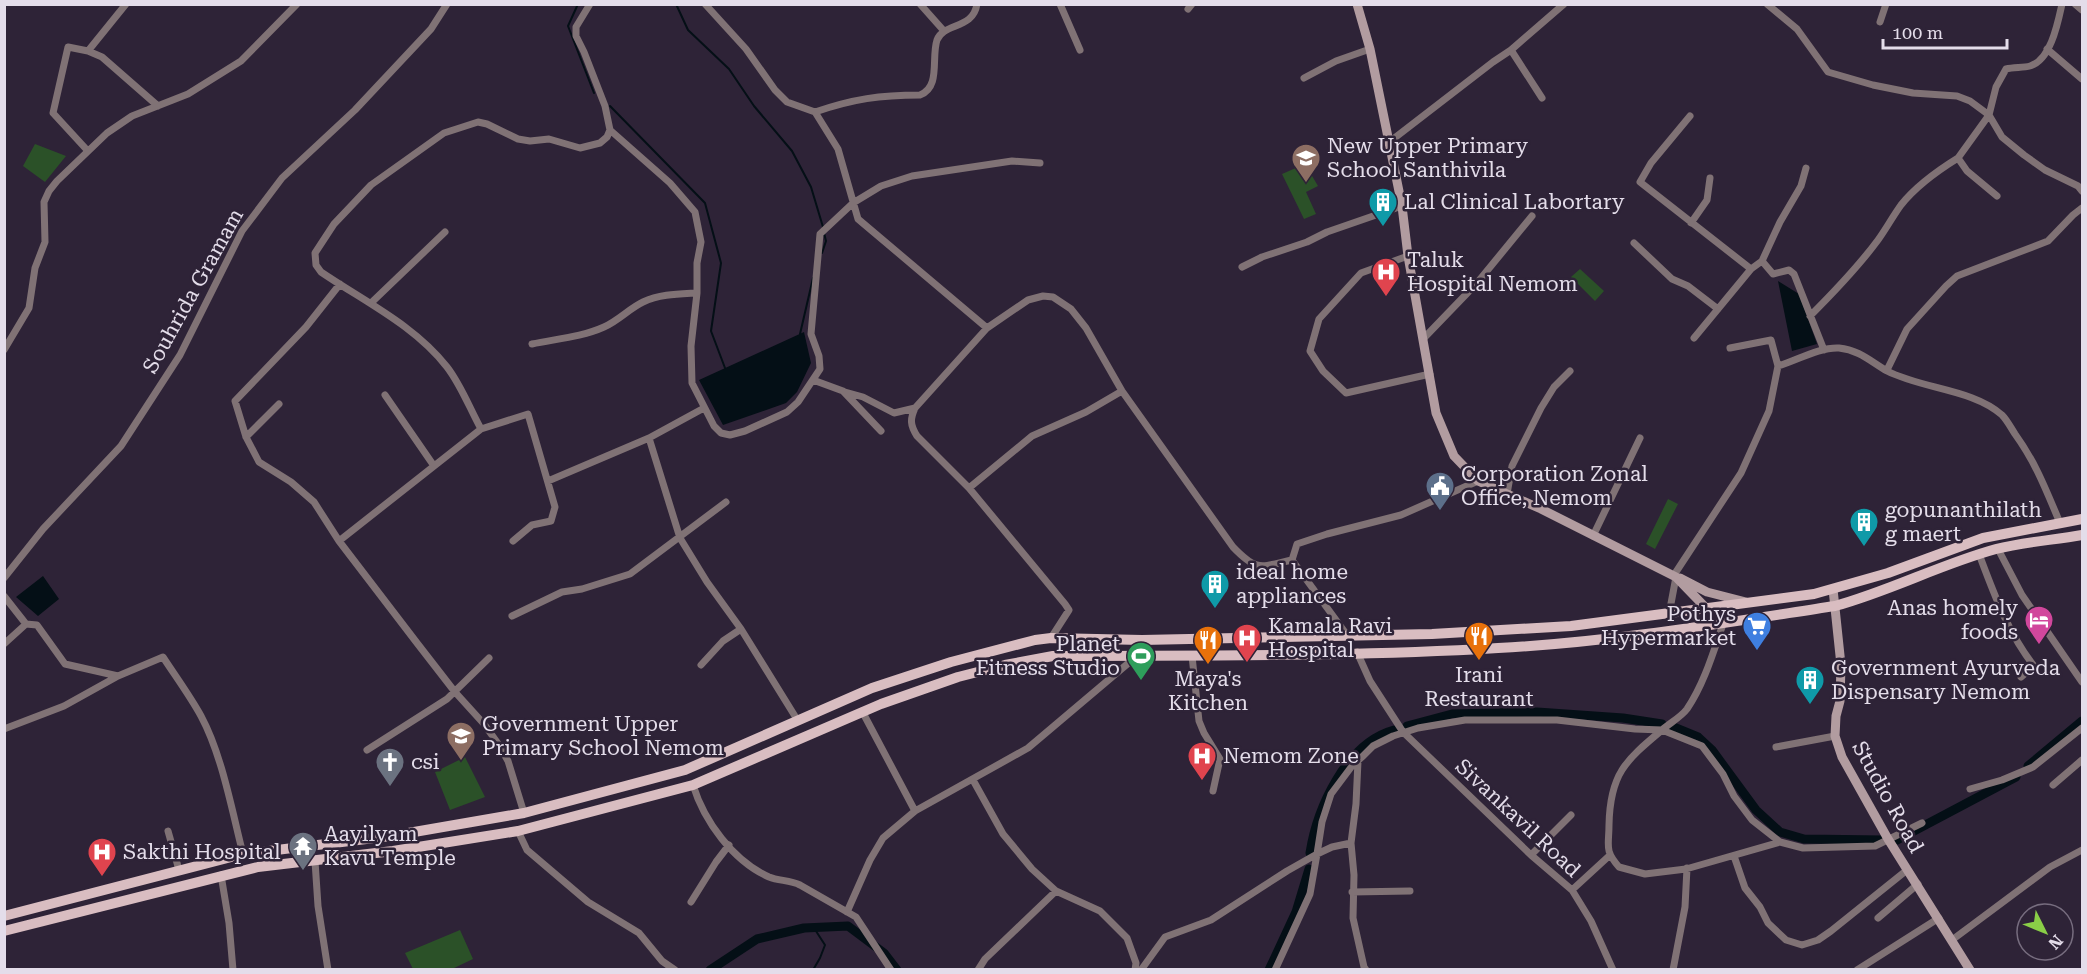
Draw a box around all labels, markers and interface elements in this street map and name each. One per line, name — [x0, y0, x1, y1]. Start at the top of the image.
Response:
scale bar — [1883, 12, 2008, 50]
text: 100 m — [1892, 22, 1943, 43]
place label: New Upper Primary School Santhivila — [1327, 134, 1528, 182]
school or university icon: New Upper Primary School Santhivila — [1290, 142, 1322, 184]
building icon: Lal Clinical Labortary — [1367, 186, 1399, 228]
place label: Lal Clinical Labortary — [1404, 190, 1625, 214]
street label: Souhrida Gramam — [138, 205, 248, 377]
place label: Taluk Hospital Nemom — [1407, 248, 1578, 296]
hospital icon: Taluk Hospital Nemom — [1370, 256, 1402, 298]
place label: Corporation Zonal Office, Nemom — [1461, 462, 1648, 510]
public building icon: Corporation Zonal Office, Nemom — [1424, 470, 1456, 512]
place label: gopunanthilath g maert — [1885, 498, 2042, 546]
building icon: gopunanthilath g maert — [1848, 506, 1880, 548]
place label: ideal home appliances — [1236, 560, 1348, 608]
building icon: ideal home appliances — [1199, 568, 1231, 610]
place label: Anas homely foods — [1887, 596, 2019, 644]
place label: Pothys Hypermarket — [1601, 602, 1736, 650]
hotel icon: Anas homely foods — [2023, 604, 2055, 646]
supermarket icon: Pothys Hypermarket — [1741, 610, 1773, 652]
place label: Kamala Ravi Hospital — [1268, 614, 1392, 662]
restaurant icon: Irani Restaurant — [1463, 620, 1495, 662]
hospital icon: Kamala Ravi Hospital — [1231, 622, 1263, 664]
restaurant icon: Maya's Kitchen — [1192, 624, 1224, 666]
place label: Planet Fitness Studio — [976, 632, 1120, 680]
sports icon: Planet Fitness Studio — [1125, 640, 1157, 682]
place label: Government Ayurveda Dispensary Nemom — [1831, 656, 2061, 704]
place label: Irani Restaurant — [1424, 663, 1534, 711]
building icon: Government Ayurveda Dispensary Nemom — [1794, 664, 1826, 706]
place label: Maya's Kitchen — [1168, 667, 1248, 715]
place label: Government Upper Primary School Nemom — [482, 712, 724, 760]
school or university icon: Government Upper Primary School Nemom — [445, 720, 477, 762]
street label: Studio Road — [1847, 737, 1929, 857]
hospital icon: Nemom Zone — [1186, 740, 1218, 782]
place label: Nemom Zone — [1223, 744, 1359, 768]
church icon: csi — [374, 746, 406, 788]
place label: csi — [411, 750, 440, 774]
street label: Sivankavil Road — [1451, 754, 1586, 882]
place label: Aayilyam Kavu Temple — [324, 822, 456, 870]
temple icon: Aayilyam Kavu Temple — [287, 830, 319, 872]
hospital icon: Sakthi Hospital — [86, 836, 118, 878]
place label: Sakthi Hospital — [123, 840, 281, 864]
north arrow — [2015, 902, 2075, 962]
text: N — [2044, 931, 2067, 953]

